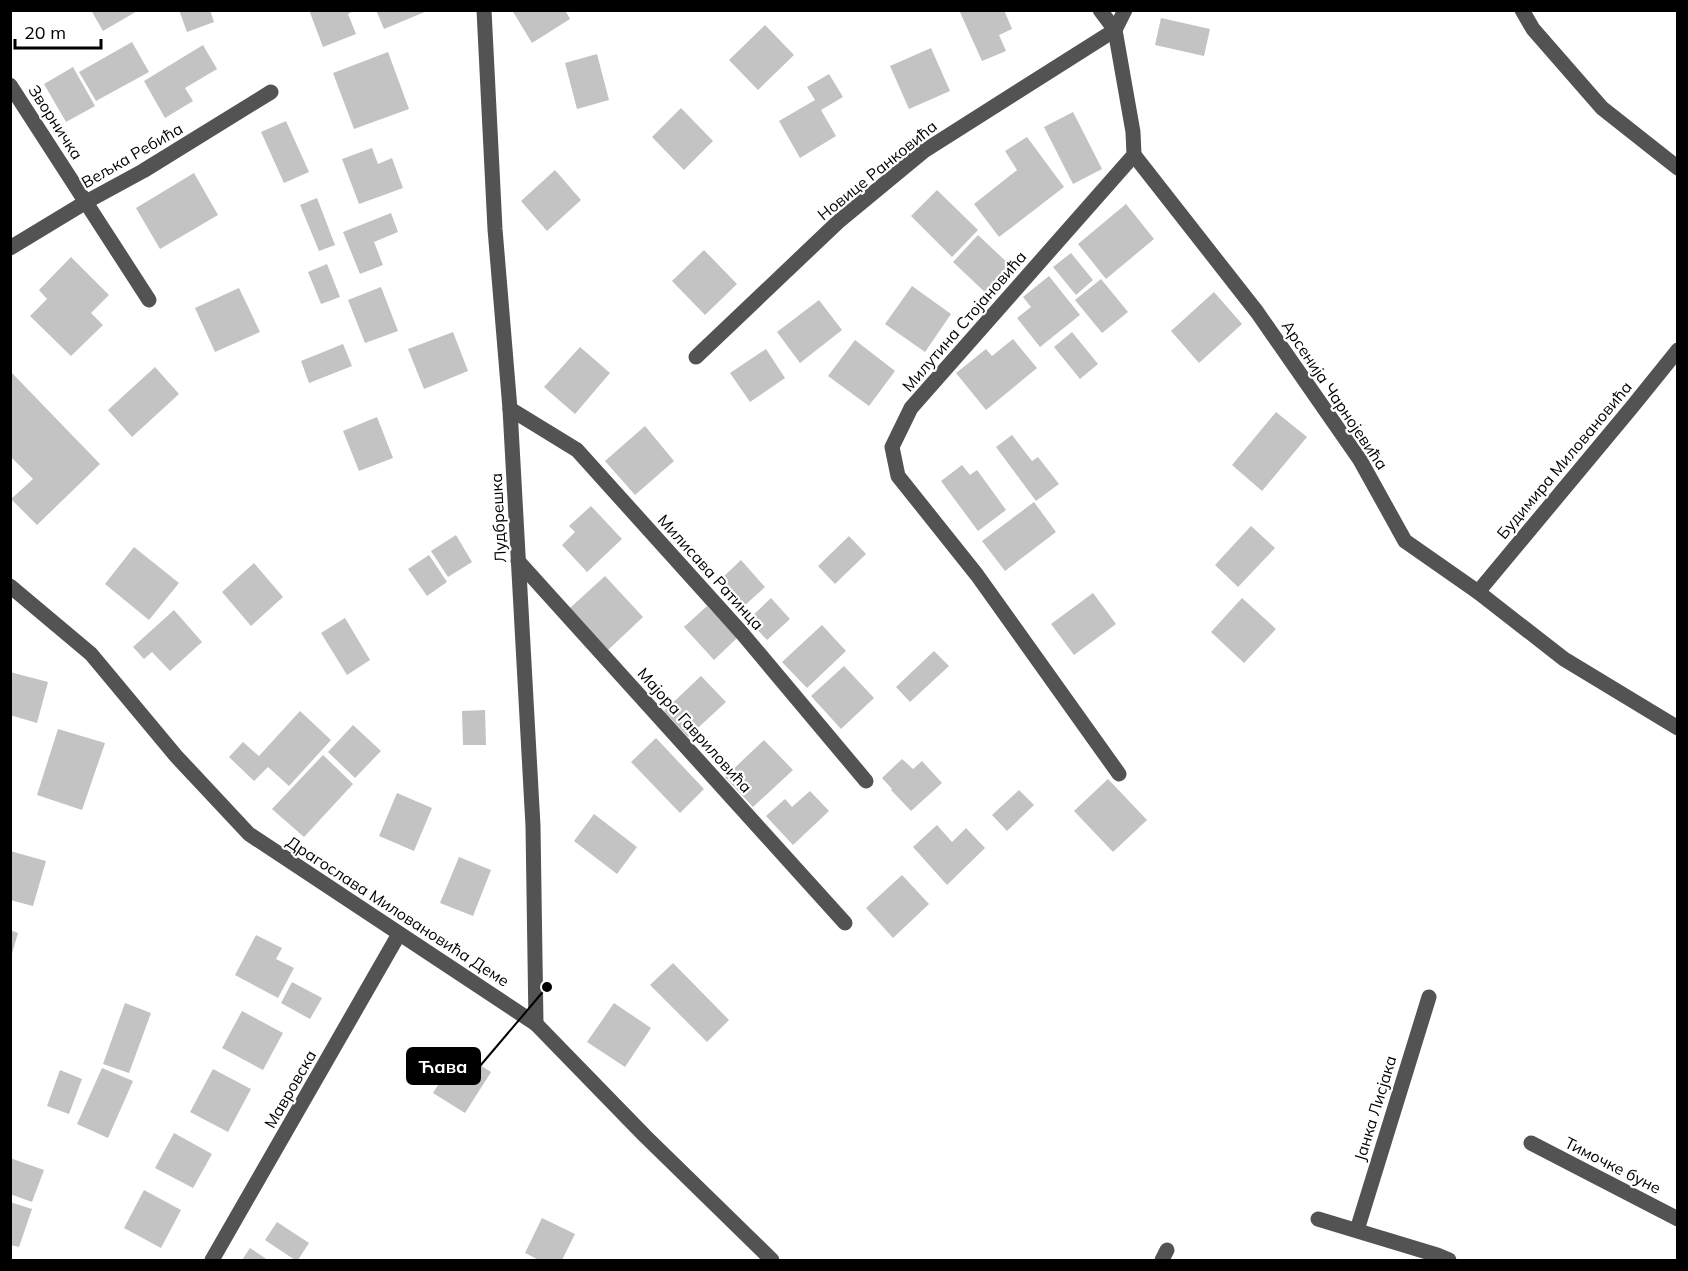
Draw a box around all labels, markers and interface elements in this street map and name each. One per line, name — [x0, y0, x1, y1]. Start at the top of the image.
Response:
scale bar — [15, 12, 100, 50]
text: 20 m — [24, 21, 66, 44]
street label: Зворничка — [24, 81, 88, 163]
street label: Новице Ранковића — [813, 116, 941, 224]
street label: Вељка Ребића — [78, 118, 186, 192]
street label: Милутина Стојановића — [898, 247, 1030, 395]
street label: Арсенија Чарнојевића — [1278, 317, 1392, 473]
street label: Будимира Миловановића — [1492, 377, 1636, 543]
street label: Лудбрешка — [486, 473, 510, 563]
street label: Милисава Ратинца — [654, 510, 768, 634]
street label: Мајора Гавриловића — [634, 663, 756, 797]
street label: Драгослава Миловановића Деме — [283, 831, 513, 991]
street label: Мавровска — [260, 1046, 320, 1132]
callout: Ћава — [407, 1048, 480, 1084]
street label: Јанка Лисјака — [1349, 1053, 1401, 1163]
text: Ћава — [418, 1055, 468, 1078]
street label: Тимочке буне — [1562, 1132, 1664, 1198]

